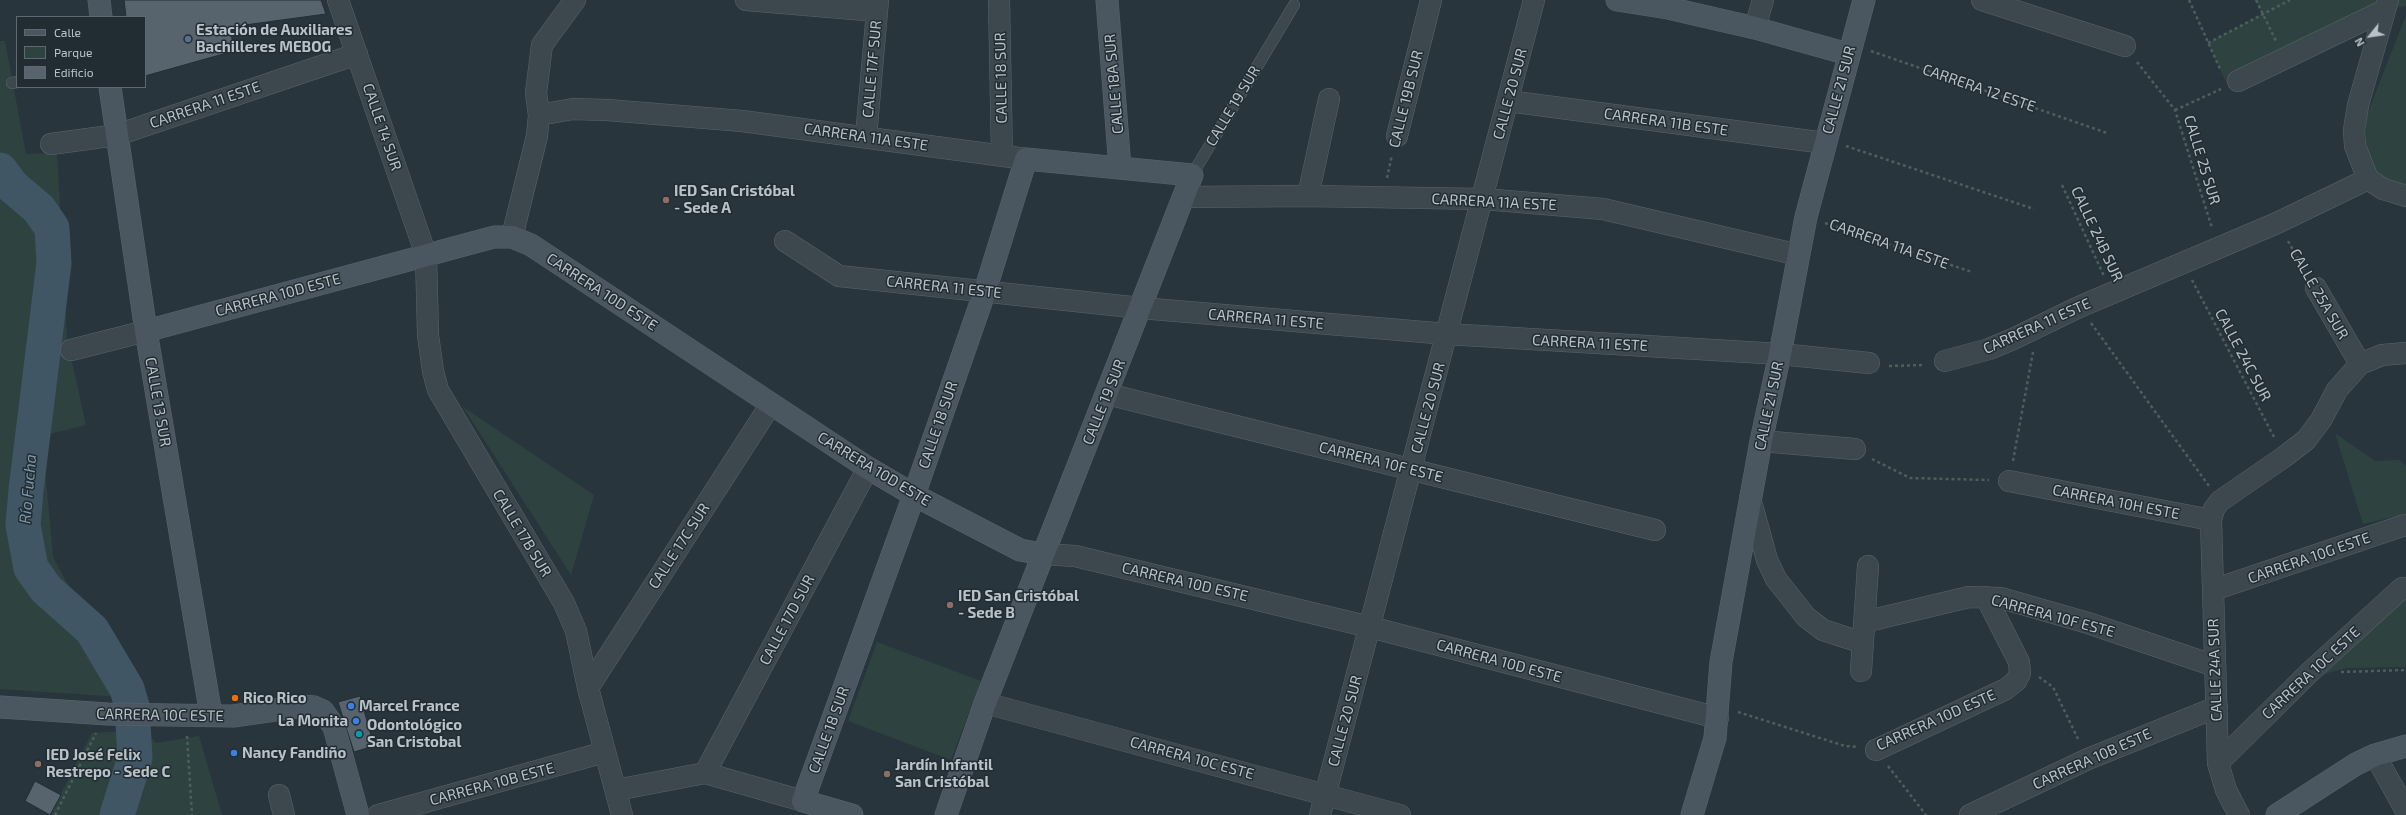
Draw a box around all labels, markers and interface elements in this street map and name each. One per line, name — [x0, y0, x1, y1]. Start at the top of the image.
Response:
legend — [16, 16, 146, 88]
north arrow — [2350, 16, 2390, 56]
street label: CALLE 17F SUR — [859, 20, 885, 118]
place label: Estación de Auxiliares Bachilleres MEBOG — [196, 21, 353, 56]
text: Calle — [54, 25, 81, 39]
street label: CALLE 18 SUR — [991, 32, 1011, 124]
street label: CALLE 18A SUR — [1101, 33, 1127, 135]
marker: Estación de Auxiliares Bachilleres MEBOG — [183, 34, 193, 44]
text: N — [2352, 36, 2367, 49]
street label: CALLE 21 SUR — [1819, 44, 1859, 136]
text: Parque — [54, 45, 92, 59]
street label: CALLE 20 SUR — [1489, 46, 1531, 142]
street label: CALLE 19B SUR — [1385, 48, 1427, 150]
street label: CARRERA 12 ESTE — [1920, 60, 2038, 116]
street label: CALLE 19 SUR — [1202, 63, 1264, 149]
text: Edificio — [54, 65, 94, 79]
street label: CARRERA 11 ESTE — [147, 78, 263, 132]
street label: CALLE 14 SUR — [359, 81, 405, 173]
street label: CARRERA 11B ESTE — [1603, 104, 1729, 140]
street label: CALLE 25 SUR — [2180, 113, 2224, 207]
street label: CARRERA 11A ESTE — [803, 119, 929, 155]
place label: IED San Cristóbal - Sede A — [674, 182, 795, 217]
street label: CALLE 24B SUR — [2067, 184, 2127, 284]
street label: CARRERA 11A ESTE — [1431, 190, 1557, 214]
marker: IED San Cristóbal - Sede A — [661, 195, 671, 205]
street label: CARRERA 11A ESTE — [1827, 215, 1951, 273]
street label: CALLE 25A SUR — [2286, 245, 2352, 343]
street label: CARRERA 10D ESTE — [543, 249, 661, 335]
street label: CARRERA 10D ESTE — [213, 270, 343, 320]
street label: CARRERA 11 ESTE — [885, 272, 1003, 302]
street label: CARRERA 11 ESTE — [1980, 294, 2094, 358]
street label: CARRERA 11 ESTE — [1207, 305, 1325, 333]
street label: CALLE 24C SUR — [2211, 306, 2275, 404]
street label: CARRERA 11 ESTE — [1532, 331, 1648, 355]
street label: CALLE 13 SUR — [141, 356, 175, 448]
street label: CALLE 19 SUR — [1079, 357, 1129, 447]
street label: CALLE 20 SUR — [1407, 360, 1449, 456]
street label: CALLE 21 SUR — [1751, 360, 1787, 452]
street label: CALLE 18 SUR — [915, 379, 961, 471]
street label: CARRERA 10D ESTE — [814, 428, 934, 510]
street label: CARRERA 10F ESTE — [1317, 438, 1445, 486]
water label: Río Fucha — [15, 453, 41, 525]
street label: CARRERA 10H ESTE — [2051, 481, 2181, 523]
street label: CALLE 17B SUR — [489, 486, 555, 580]
street label: CALLE 17C SUR — [645, 500, 713, 592]
street label: CARRERA 10G ESTE — [2245, 529, 2373, 587]
street label: CARRERA 10D ESTE — [1120, 559, 1250, 605]
street label: CALLE 17D SUR — [756, 572, 818, 668]
place label: IED San Cristóbal - Sede B — [958, 587, 1079, 622]
street label: CARRERA 10F ESTE — [1989, 591, 2117, 641]
marker: IED San Cristóbal - Sede B — [945, 600, 955, 610]
street label: CALLE 24A SUR — [2204, 618, 2226, 722]
street label: CARRERA 10C ESTE — [2258, 623, 2364, 723]
street label: CARRERA 10D ESTE — [1434, 636, 1564, 686]
street label: CALLE 20 SUR — [1324, 673, 1366, 769]
street label: CALLE 18 SUR — [805, 684, 853, 776]
street label: CARRERA 10D ESTE — [1873, 686, 1999, 754]
place label: Rico Rico — [243, 689, 307, 707]
marker: Rico Rico — [230, 693, 240, 703]
place label: Marcel France — [359, 697, 460, 715]
marker: Marcel France — [346, 701, 356, 711]
street label: CARRERA 10C ESTE — [96, 705, 224, 725]
place label: La Monita — [278, 712, 348, 730]
marker: La Monita — [351, 716, 361, 726]
place label: Odontológico San Cristobal — [367, 716, 462, 751]
street label: CARRERA 10B ESTE — [2030, 725, 2154, 793]
marker: Odontológico San Cristobal — [354, 729, 364, 739]
street label: CARRERA 10C ESTE — [1128, 733, 1256, 783]
place label: Nancy Fandiño — [242, 744, 346, 762]
place label: IED José Felix Restrepo - Sede C — [46, 746, 170, 781]
marker: Nancy Fandiño — [229, 748, 239, 758]
place label: Jardín Infantil San Cristóbal — [895, 756, 993, 791]
marker: IED José Felix Restrepo - Sede C — [33, 759, 43, 769]
street label: CARRERA 10B ESTE — [428, 759, 556, 809]
marker: Jardín Infantil San Cristóbal — [882, 769, 892, 779]

